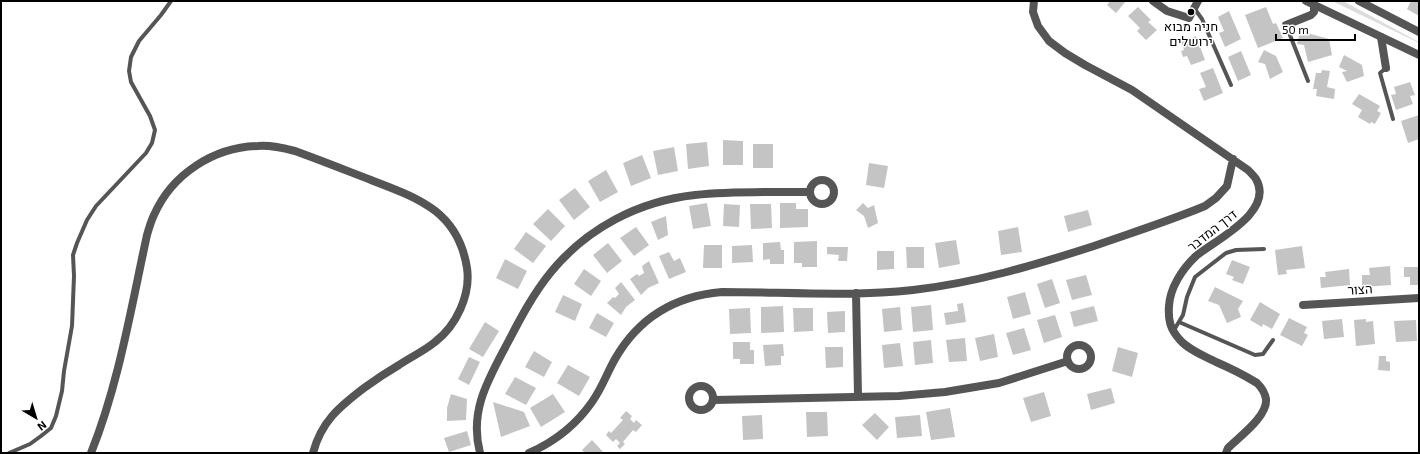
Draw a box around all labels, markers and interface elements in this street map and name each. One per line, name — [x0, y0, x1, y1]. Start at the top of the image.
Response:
marker: חניה מבוא ירושלים — [1186, 7, 1196, 17]
scale bar — [1276, 16, 1355, 42]
place label: חניה מבוא ירושלים — [1164, 18, 1218, 49]
text: 50 m — [1282, 22, 1309, 36]
street label: דרך המדבר — [1184, 206, 1240, 254]
street label: הצור — [1347, 280, 1373, 298]
north arrow — [16, 398, 56, 438]
text: N — [35, 419, 50, 434]

